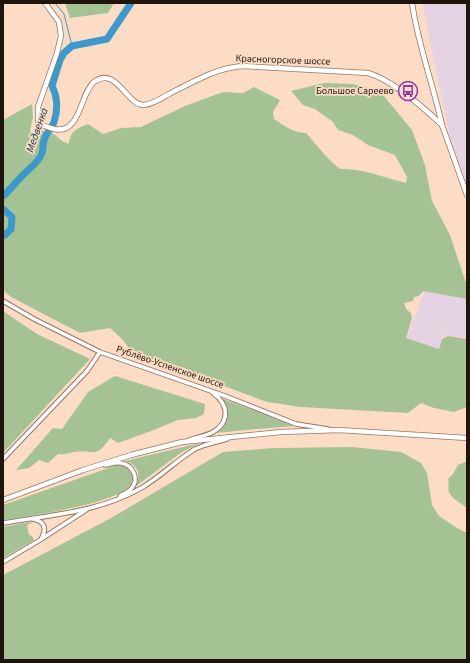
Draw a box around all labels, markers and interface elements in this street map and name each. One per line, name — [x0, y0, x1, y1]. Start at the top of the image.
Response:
street label: Красногорское шоссе — [235, 51, 331, 69]
bus stop icon: Большое Сареево — [397, 80, 419, 102]
place label: Большое Сареево — [316, 84, 394, 98]
water label: Медвенка — [22, 106, 52, 154]
street label: Рублёво-Успенское шоссе — [114, 342, 226, 392]

